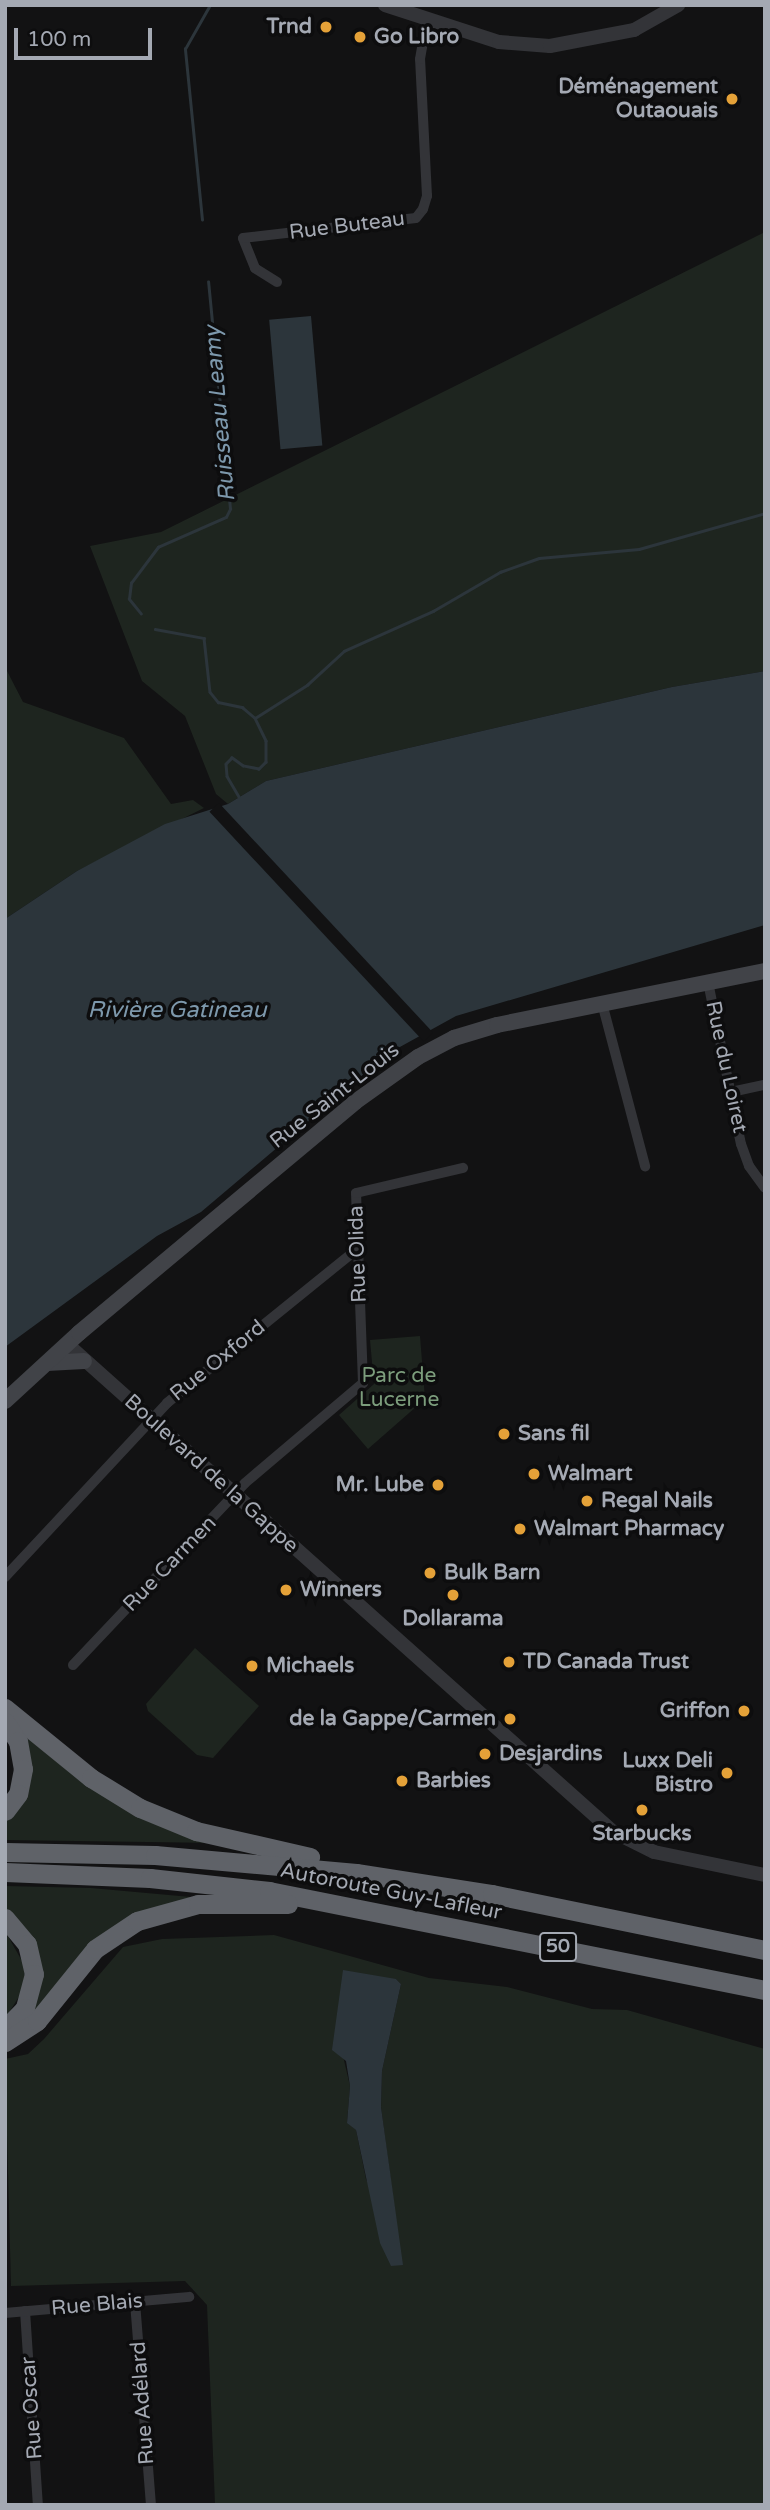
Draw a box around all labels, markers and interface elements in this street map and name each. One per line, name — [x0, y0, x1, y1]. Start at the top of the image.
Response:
scale bar — [18, 14, 156, 58]
place label: Trnd — [266, 14, 312, 40]
marker: Trnd — [318, 19, 334, 35]
place label: Go Libro — [374, 24, 459, 50]
text: 100 m — [27, 27, 91, 52]
marker: Go Libro — [352, 29, 368, 45]
place label: Déménagement Outaouais — [558, 74, 718, 124]
marker: Déménagement Outaouais — [724, 91, 740, 107]
street label: Rue Buteau — [288, 206, 406, 246]
water label: Ruisseau Leamy — [199, 325, 241, 503]
water label: Rivière Gatineau — [88, 996, 266, 1024]
street label: Rue du Loiret — [700, 999, 752, 1135]
street label: Rue Saint-Louis — [265, 1038, 405, 1154]
street label: Rue Olida — [344, 1205, 372, 1303]
street label: Rue Oxford — [165, 1315, 271, 1407]
park label: Parc de Lucerne — [359, 1363, 439, 1413]
street label: Boulevard de la Gappe — [119, 1389, 303, 1559]
place label: Sans fil — [518, 1421, 590, 1447]
marker: Sans fil — [496, 1426, 512, 1442]
place label: Walmart — [548, 1461, 633, 1487]
marker: Walmart — [526, 1466, 542, 1482]
place label: Mr. Lube — [336, 1472, 424, 1498]
marker: Mr. Lube — [430, 1477, 446, 1493]
place label: Regal Nails — [601, 1488, 713, 1514]
marker: Regal Nails — [579, 1493, 595, 1509]
street label: Rue Carmen — [118, 1511, 222, 1617]
place label: Walmart Pharmacy — [534, 1516, 724, 1542]
marker: Walmart Pharmacy — [512, 1521, 528, 1537]
place label: Bulk Barn — [444, 1560, 541, 1586]
marker: Bulk Barn — [422, 1565, 438, 1581]
place label: Winners — [300, 1577, 382, 1603]
marker: Winners — [278, 1582, 294, 1598]
marker: Dollarama — [445, 1587, 461, 1603]
place label: Dollarama — [402, 1606, 504, 1632]
place label: TD Canada Trust — [523, 1649, 689, 1675]
place label: Michaels — [266, 1653, 354, 1679]
marker: TD Canada Trust — [501, 1654, 517, 1670]
marker: Michaels — [244, 1658, 260, 1674]
place label: Griffon — [660, 1698, 730, 1724]
marker: Griffon — [736, 1703, 752, 1719]
place label: de la Gappe/Carmen — [289, 1706, 496, 1732]
marker: de la Gappe/Carmen — [502, 1711, 518, 1727]
place label: Desjardins — [499, 1741, 603, 1767]
marker: Desjardins — [477, 1746, 493, 1762]
place label: Luxx Deli Bistro — [622, 1748, 713, 1798]
marker: Luxx Deli Bistro — [719, 1765, 735, 1781]
place label: Barbies — [416, 1768, 491, 1794]
marker: Barbies — [394, 1773, 410, 1789]
marker: Starbucks — [634, 1802, 650, 1818]
place label: Starbucks — [593, 1821, 691, 1847]
street label: Autoroute Guy-Lafleur — [278, 1858, 504, 1926]
road number: 50 — [539, 1932, 577, 1963]
street label: Rue Blais — [50, 2288, 144, 2322]
street label: Rue Adélard — [126, 2340, 160, 2466]
street label: Rue Oscar — [16, 2356, 48, 2460]

